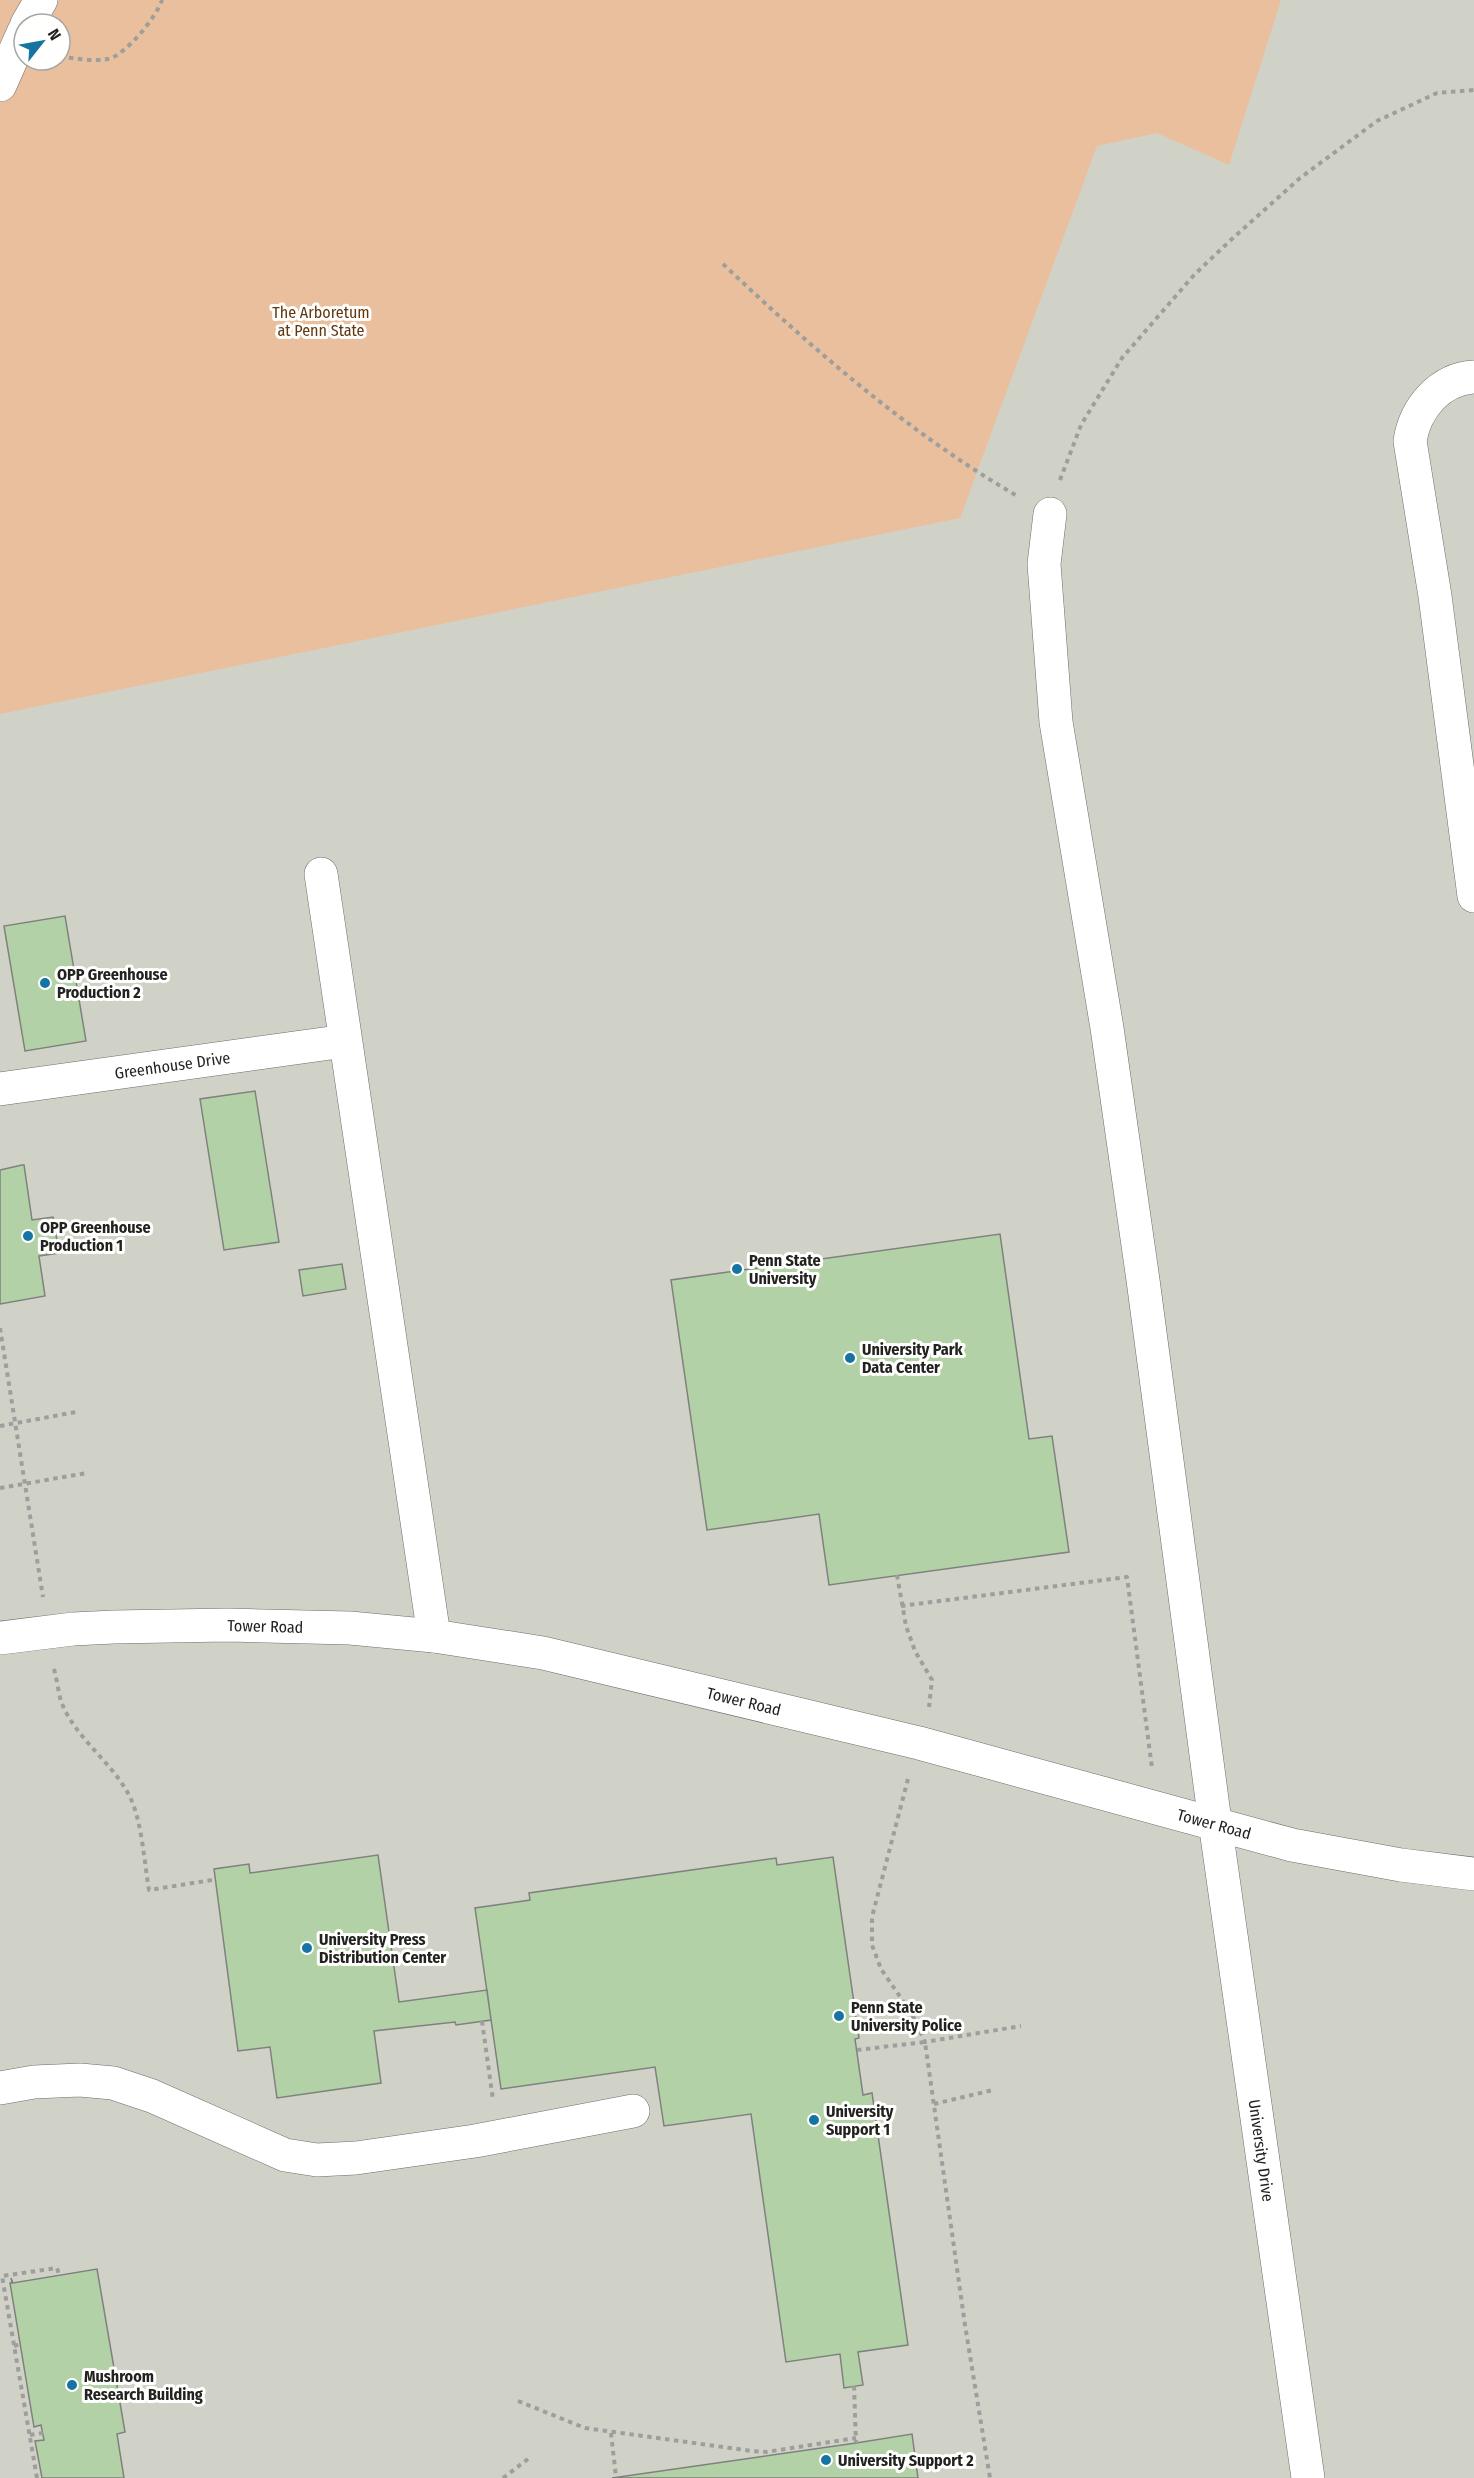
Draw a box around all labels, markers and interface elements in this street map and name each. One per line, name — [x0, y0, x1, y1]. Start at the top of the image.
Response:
north arrow — [12, 12, 72, 72]
text: N — [44, 26, 65, 44]
park label: The Arboretum at Penn State — [272, 303, 370, 340]
place label: OPP Greenhouse Production 2 — [57, 965, 168, 1002]
marker: OPP Greenhouse Production 2 — [38, 976, 52, 990]
street label: Greenhouse Drive — [114, 1048, 231, 1083]
place label: OPP Greenhouse Production 1 — [40, 1218, 151, 1255]
marker: OPP Greenhouse Production 1 — [21, 1229, 35, 1243]
place label: Penn State University — [749, 1251, 821, 1288]
marker: Penn State University — [730, 1262, 744, 1276]
place label: University Park Data Center — [862, 1340, 964, 1377]
marker: University Park Data Center — [843, 1351, 857, 1365]
street label: Tower Road — [227, 1616, 304, 1637]
street label: Tower Road — [705, 1684, 783, 1720]
street label: Tower Road — [1175, 1805, 1253, 1843]
place label: University Press Distribution Center — [319, 1930, 446, 1967]
marker: University Press Distribution Center — [300, 1941, 314, 1955]
place label: Penn State University Police — [851, 1998, 962, 2035]
marker: Penn State University Police — [832, 2009, 846, 2023]
street label: University Drive — [1244, 2098, 1278, 2203]
place label: University Support 1 — [826, 2102, 894, 2139]
marker: University Support 1 — [807, 2113, 821, 2127]
place label: Mushroom Research Building — [84, 2367, 203, 2404]
marker: Mushroom Research Building — [65, 2378, 79, 2392]
place label: University Support 2 — [838, 2451, 974, 2470]
marker: University Support 2 — [819, 2453, 833, 2467]

